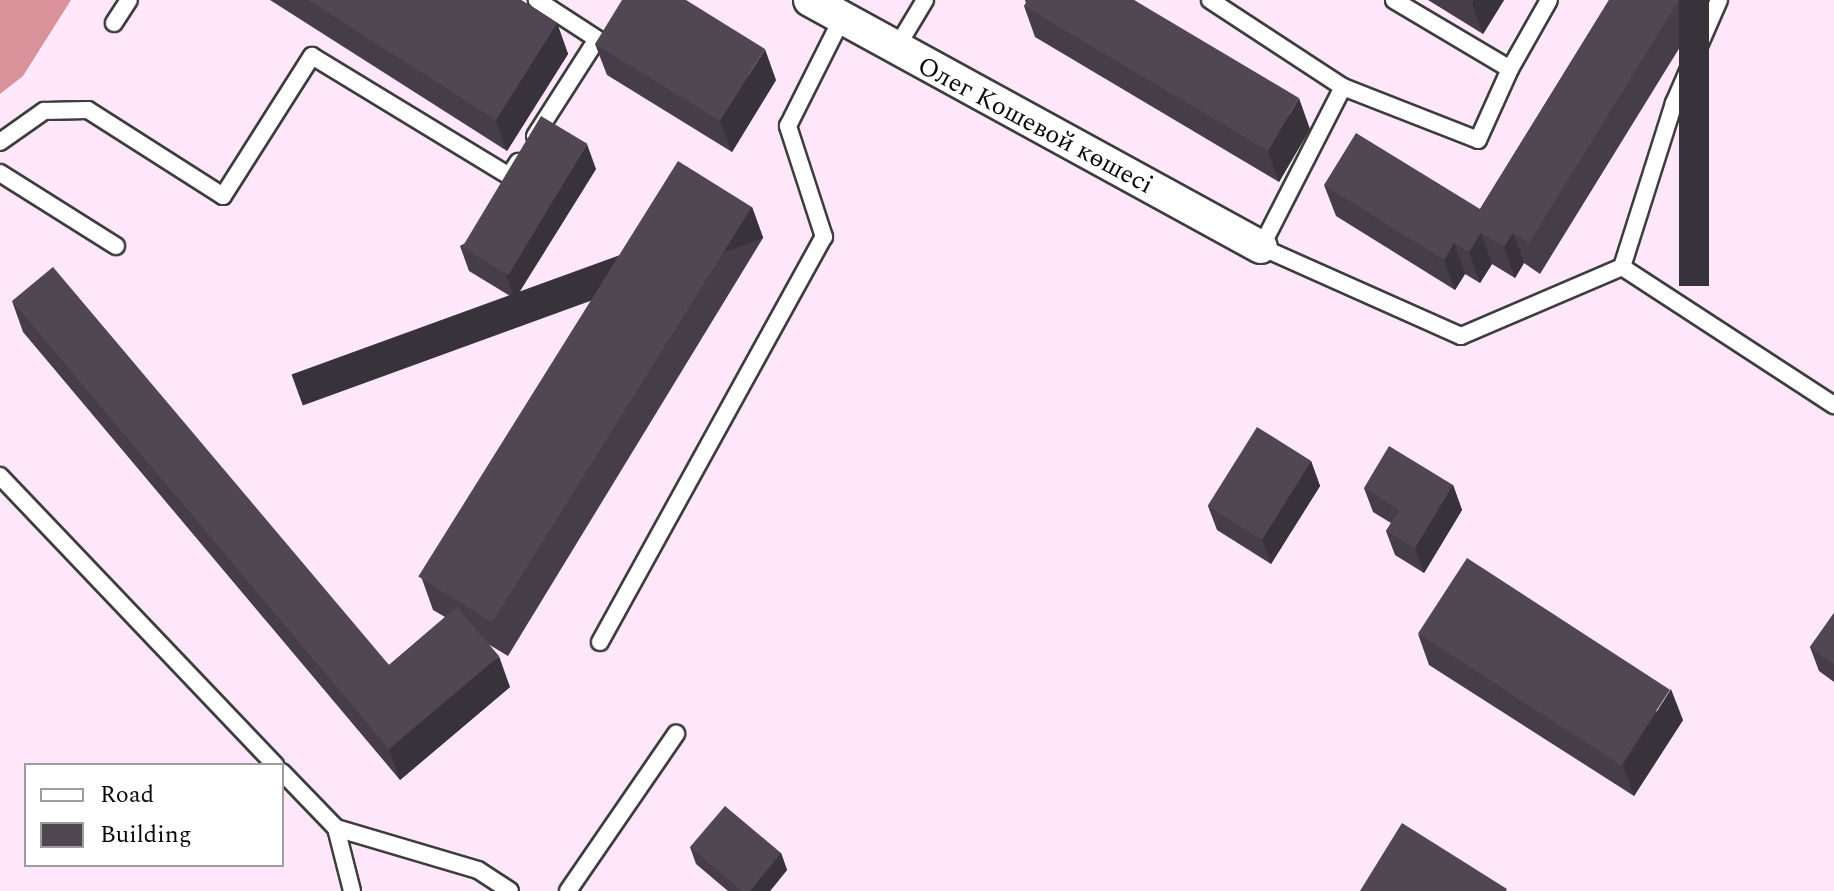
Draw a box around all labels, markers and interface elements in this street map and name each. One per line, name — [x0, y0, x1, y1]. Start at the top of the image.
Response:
street label: Олег Кошевой көшесі — [912, 51, 1158, 201]
legend — [24, 763, 284, 867]
text: Road — [100, 777, 154, 813]
text: Building — [100, 817, 192, 853]

